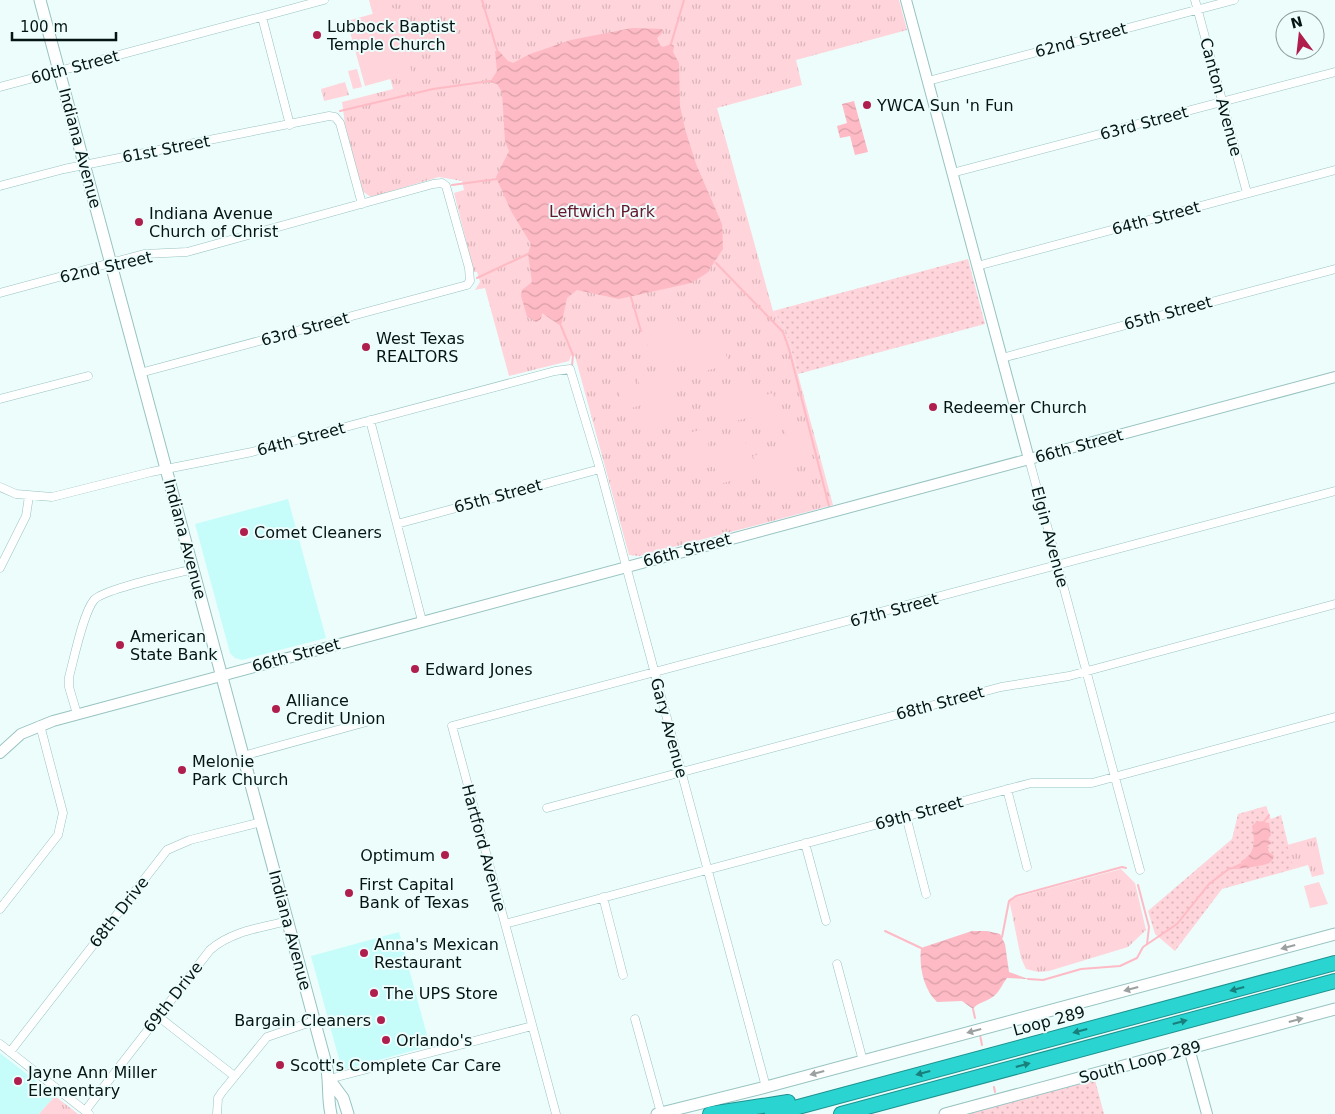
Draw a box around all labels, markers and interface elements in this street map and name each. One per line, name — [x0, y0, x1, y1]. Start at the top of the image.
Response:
scale bar — [12, 10, 116, 42]
north arrow — [1275, 10, 1325, 60]
text: N — [1289, 13, 1304, 32]
place label: Lubbock Baptist Temple Church — [326, 17, 455, 54]
text: 100 m — [20, 18, 68, 36]
street label: 62nd Street — [1033, 19, 1129, 61]
marker: Lubbock Baptist Temple Church — [311, 29, 323, 41]
street label: Canton Avenue — [1196, 36, 1246, 158]
street label: 60th Street — [29, 46, 121, 88]
street label: Indiana Avenue — [55, 86, 105, 210]
place label: YWCA Sun 'n Fun — [876, 96, 1014, 115]
marker: YWCA Sun 'n Fun — [861, 99, 873, 111]
street label: 63rd Street — [1098, 102, 1190, 144]
street label: 61st Street — [121, 131, 211, 167]
street label: 64th Street — [1110, 197, 1202, 239]
park label: Leftwich Park — [549, 202, 656, 221]
place label: Indiana Avenue Church of Christ — [149, 204, 278, 241]
marker: Indiana Avenue Church of Christ — [133, 216, 145, 228]
street label: 62nd Street — [58, 247, 154, 287]
street label: 65th Street — [1122, 292, 1214, 334]
street label: 63rd Street — [259, 308, 351, 350]
place label: West Texas REALTORS — [376, 329, 465, 366]
marker: West Texas REALTORS — [360, 341, 372, 353]
place label: Redeemer Church — [943, 398, 1087, 417]
marker: Redeemer Church — [927, 401, 939, 413]
street label: 64th Street — [255, 418, 347, 460]
street label: 66th Street — [1033, 425, 1125, 467]
street label: 65th Street — [452, 475, 544, 517]
street label: Indiana Avenue — [160, 477, 210, 601]
street label: Elgin Avenue — [1027, 484, 1073, 590]
place label: Comet Cleaners — [254, 523, 382, 542]
marker: Comet Cleaners — [238, 526, 250, 538]
street label: 66th Street — [641, 529, 733, 571]
street label: 67th Street — [848, 589, 940, 631]
place label: American State Bank — [130, 627, 218, 664]
street label: 66th Street — [250, 634, 342, 676]
marker: American State Bank — [114, 639, 126, 651]
place label: Edward Jones — [425, 660, 533, 679]
marker: Edward Jones — [409, 663, 421, 675]
street label: Gary Avenue — [647, 676, 691, 780]
street label: 68th Street — [894, 682, 986, 724]
place label: Alliance Credit Union — [286, 691, 385, 728]
marker: Alliance Credit Union — [270, 703, 282, 715]
place label: Melonie Park Church — [192, 752, 288, 789]
marker: Melonie Park Church — [176, 764, 188, 776]
street label: Hartford Avenue — [458, 782, 510, 914]
street label: 69th Street — [873, 792, 965, 834]
place label: Optimum — [360, 846, 435, 865]
marker: Optimum — [439, 849, 451, 861]
street label: Indiana Avenue — [265, 868, 315, 992]
street label: 68th Drive — [85, 873, 153, 951]
place label: First Capital Bank of Texas — [359, 875, 469, 912]
marker: First Capital Bank of Texas — [343, 887, 355, 899]
place label: Anna's Mexican Restaurant — [374, 935, 499, 972]
one-way arrow — [1280, 943, 1295, 951]
marker: Anna's Mexican Restaurant — [358, 947, 370, 959]
street label: 69th Drive — [139, 958, 207, 1036]
place label: The UPS Store — [383, 984, 498, 1003]
one-way arrow — [1123, 985, 1139, 993]
one-way arrow — [1230, 985, 1245, 993]
marker: The UPS Store — [368, 987, 380, 999]
street label: Loop 289 — [1011, 1002, 1087, 1040]
place label: Bargain Cleaners — [234, 1011, 371, 1030]
marker: Bargain Cleaners — [375, 1014, 387, 1026]
one-way arrow — [1289, 1015, 1304, 1023]
one-way arrow — [1172, 1018, 1187, 1026]
one-way arrow — [967, 1027, 982, 1035]
one-way arrow — [1073, 1027, 1088, 1035]
place label: Orlando's — [396, 1031, 472, 1050]
marker: Orlando's — [380, 1034, 392, 1046]
street label: South Loop 289 — [1077, 1037, 1203, 1087]
place label: Scott's Complete Car Care — [290, 1056, 501, 1075]
marker: Scott's Complete Car Care — [274, 1059, 286, 1071]
one-way arrow — [1015, 1061, 1030, 1069]
place label: Jayne Ann Miller Elementary — [27, 1063, 157, 1100]
one-way arrow — [810, 1070, 825, 1078]
one-way arrow — [916, 1070, 931, 1078]
marker: Jayne Ann Miller Elementary — [12, 1075, 24, 1087]

